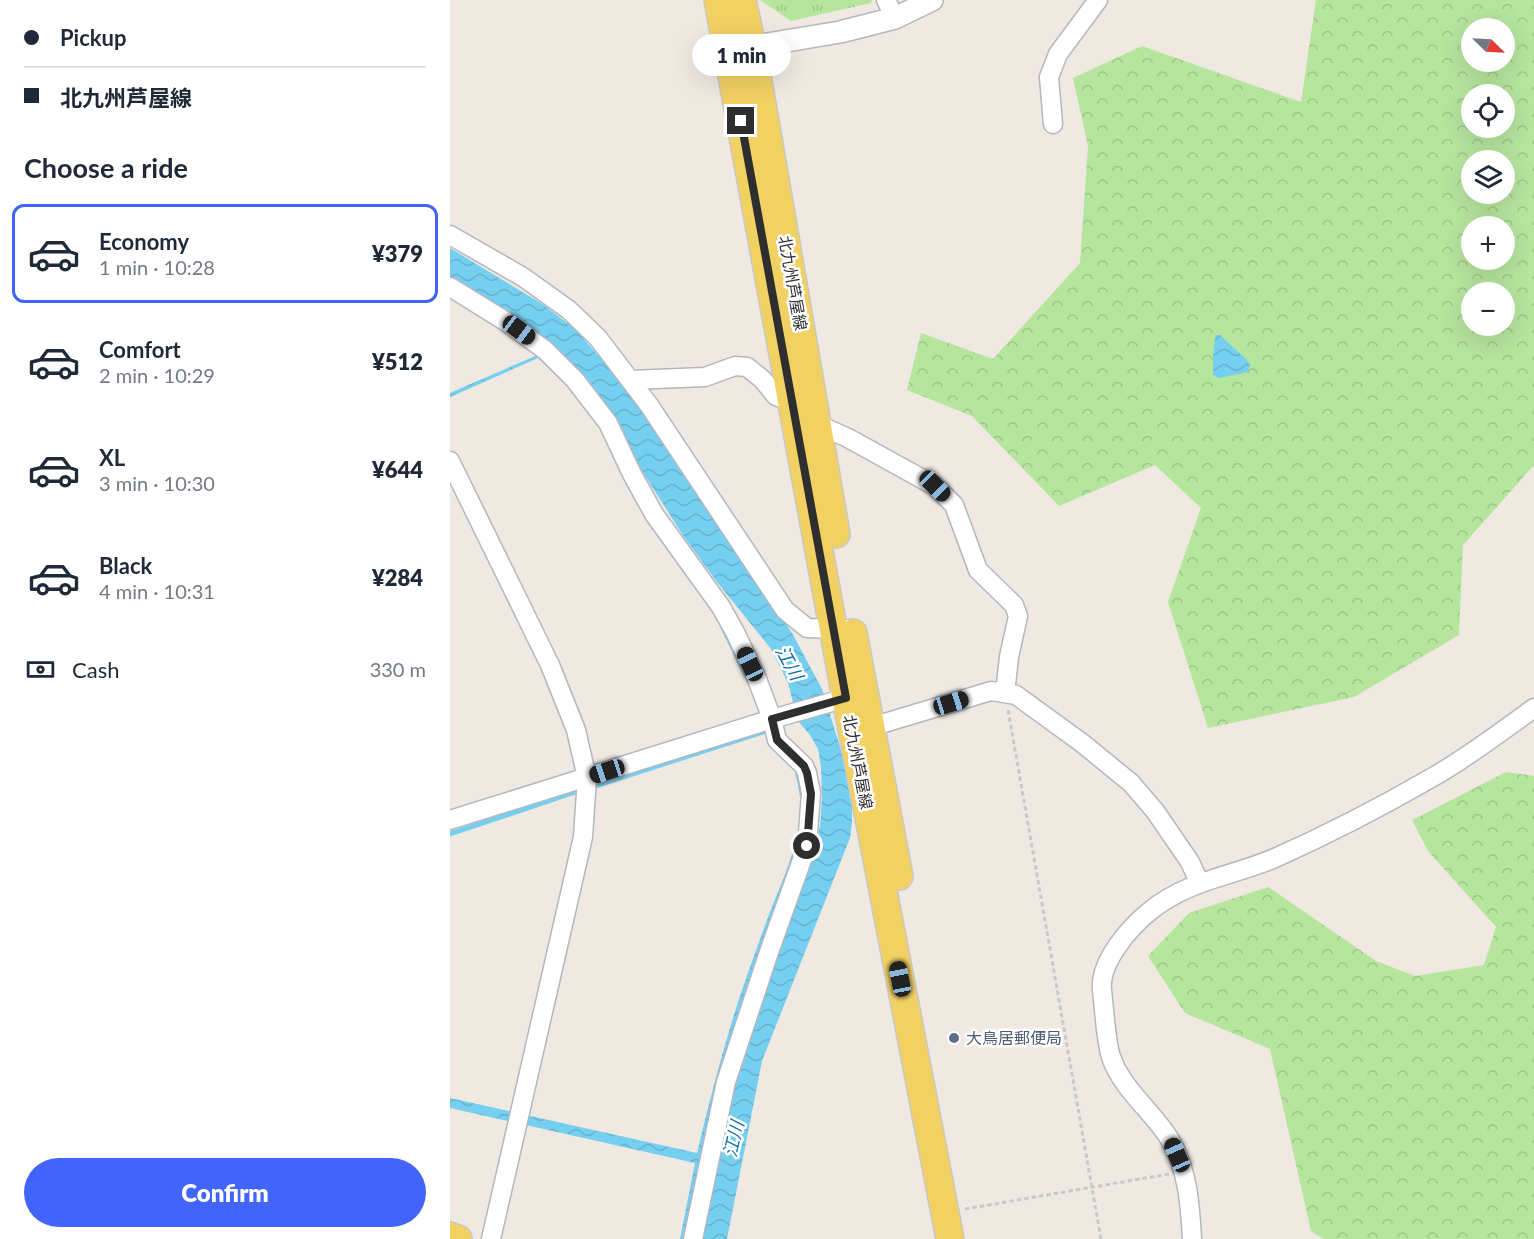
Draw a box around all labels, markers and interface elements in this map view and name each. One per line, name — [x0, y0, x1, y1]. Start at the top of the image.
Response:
north arrow — [1461, 18, 1515, 72]
map controls — [1461, 18, 1515, 336]
text: Pickup — [60, 24, 126, 51]
callout: 1 min — [692, 34, 790, 76]
text: 1 min — [717, 43, 766, 67]
text: 北九州芦屋線 — [60, 84, 192, 111]
button: locate — [1461, 84, 1515, 138]
route end — [727, 107, 754, 134]
button: layers — [1461, 150, 1515, 204]
text: Choose a ride — [24, 151, 188, 184]
button: + — [1461, 216, 1515, 270]
icon: car — [27, 227, 81, 281]
text: Economy — [99, 228, 189, 255]
street label: 北九州芦屋線 — [776, 234, 811, 332]
text: ¥379 — [372, 240, 423, 267]
text: 1 min · 10:28 — [99, 255, 215, 279]
button: − — [1461, 282, 1515, 336]
car — [499, 312, 539, 348]
icon: car — [27, 335, 81, 389]
text: Comfort — [99, 336, 181, 363]
text: ¥512 — [372, 348, 423, 375]
text: 2 min · 10:29 — [99, 363, 215, 387]
icon: car — [27, 443, 81, 497]
text: XL — [99, 444, 125, 471]
text: ¥644 — [372, 456, 423, 483]
car — [916, 467, 954, 505]
text: 3 min · 10:30 — [99, 471, 215, 495]
icon: car — [27, 551, 81, 605]
text: Black — [99, 552, 152, 579]
text: ¥284 — [372, 564, 423, 591]
text: 4 min · 10:31 — [99, 579, 215, 603]
water label: 江川 — [772, 641, 809, 685]
car — [734, 644, 766, 684]
icon: cash — [24, 653, 57, 686]
text: Cash — [72, 656, 119, 683]
text: 330 m — [370, 657, 426, 681]
car — [931, 689, 971, 717]
street label: 北九州芦屋線 — [840, 713, 877, 811]
car — [587, 757, 627, 785]
route start — [793, 832, 820, 859]
car — [888, 960, 912, 998]
place label: 大鳥居郵便局 — [966, 1028, 1062, 1047]
marker: 大鳥居郵便局 — [947, 1031, 961, 1045]
water label: 江川 — [718, 1117, 748, 1159]
car — [1161, 1135, 1193, 1175]
button: Confirm — [24, 1158, 426, 1227]

